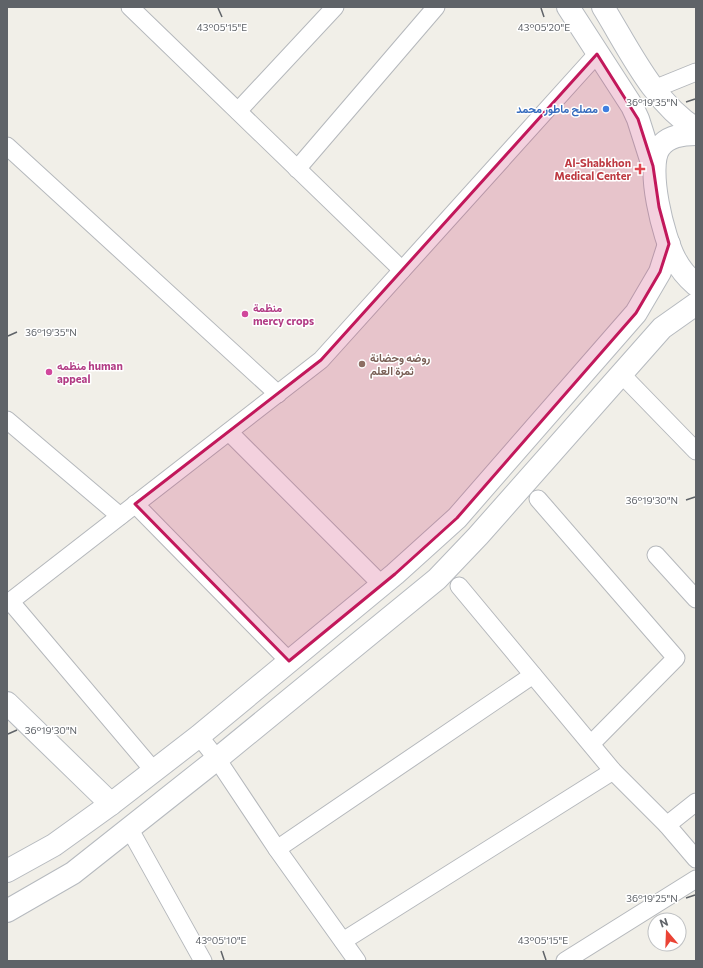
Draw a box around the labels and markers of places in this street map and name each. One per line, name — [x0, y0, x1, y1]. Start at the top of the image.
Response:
place label: مصلح ماطور محمد — [516, 102, 598, 117]
marker: مصلح ماطور محمد — [601, 104, 611, 114]
place label: Al-Shabkhon Medical Center — [554, 156, 631, 182]
marker: Al-Shabkhon Medical Center — [634, 163, 646, 175]
place label: منظمة mercy crops — [253, 301, 314, 327]
marker: منظمة mercy crops — [240, 309, 250, 319]
place label: روضه وحضانة ثمرة العلم — [370, 351, 430, 379]
place label: منظمه human appeal — [57, 359, 123, 385]
marker: روضه وحضانة ثمرة العلم — [357, 359, 367, 369]
marker: منظمه human appeal — [44, 367, 54, 377]

